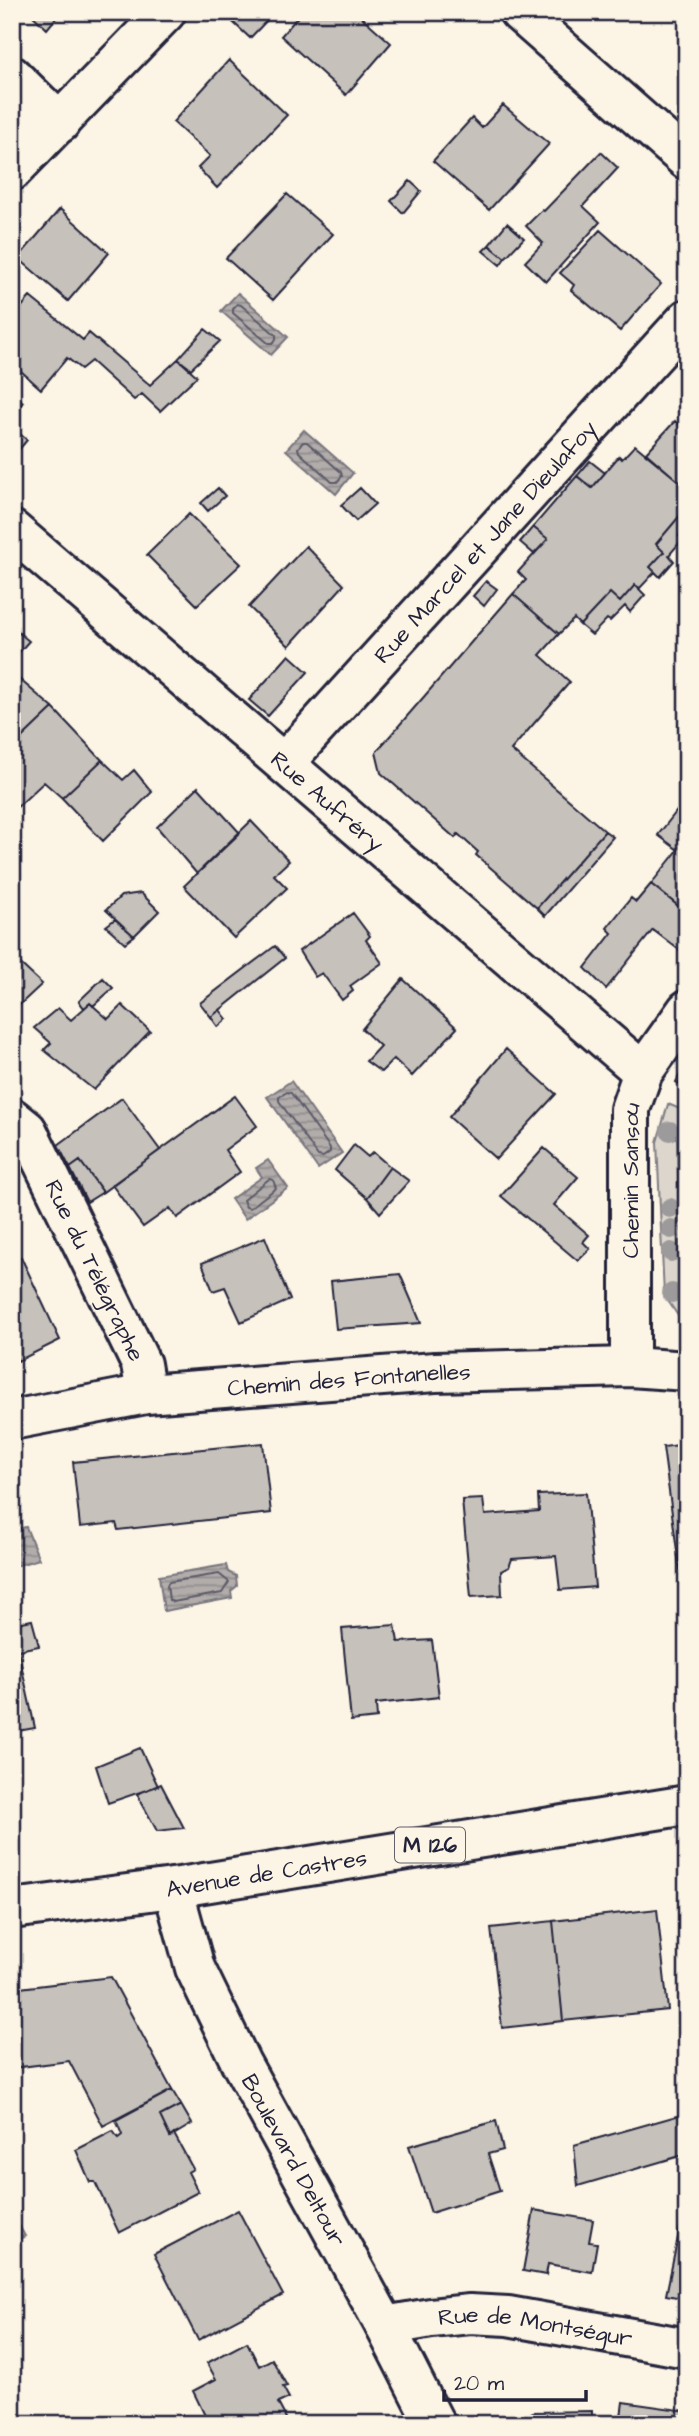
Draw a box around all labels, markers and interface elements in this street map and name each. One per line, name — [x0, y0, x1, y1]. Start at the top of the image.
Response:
street label: Rue Marcel et Jane Dieulafoy — [367, 413, 605, 671]
street label: Rue Aufréry — [263, 744, 391, 861]
street label: Chemin Sansou — [614, 1097, 648, 1258]
street label: Rue du Télégraphe — [37, 1174, 152, 1367]
street label: Chemin des Fontanelles — [226, 1356, 471, 1405]
road number: M 126 — [395, 1828, 465, 1862]
street label: Avenue de Castres — [164, 1842, 369, 1906]
street label: Boulevard Deltour — [233, 2068, 353, 2253]
street label: Rue de Montségur — [437, 2299, 635, 2355]
scale bar — [444, 2359, 585, 2403]
text: 20 m — [454, 2369, 505, 2398]

